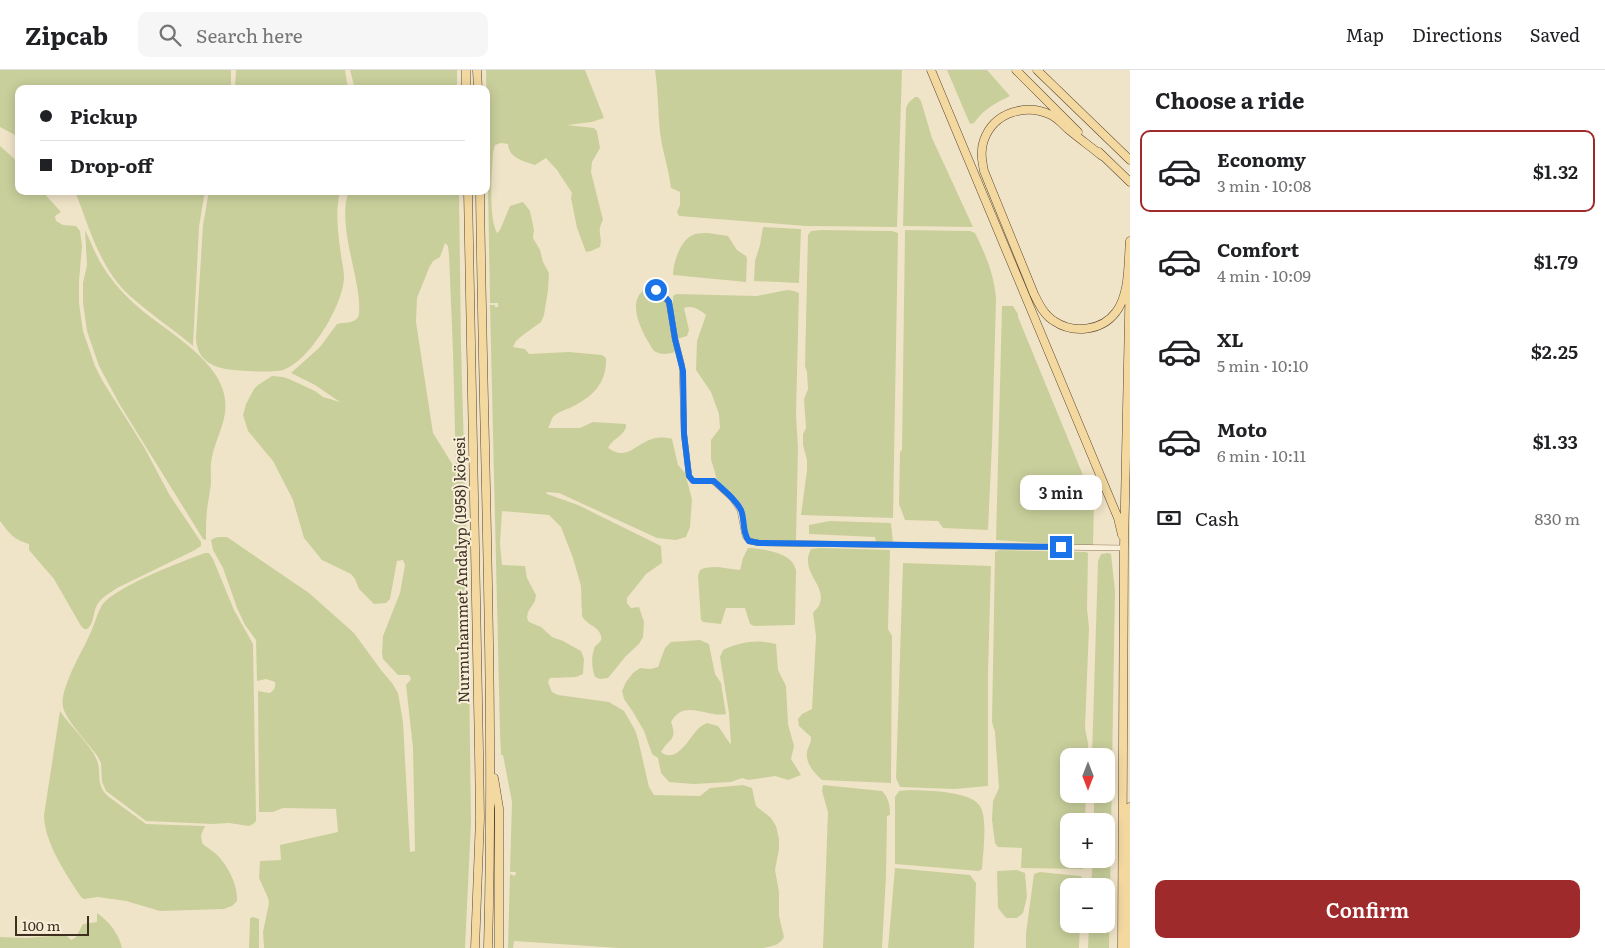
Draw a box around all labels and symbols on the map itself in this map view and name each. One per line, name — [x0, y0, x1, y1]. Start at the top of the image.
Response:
route start — [645, 279, 667, 301]
street label: Nurmuhammet Andalyp (1958) köçesi — [447, 437, 474, 703]
callout: 3 min — [1020, 474, 1102, 510]
route end — [1050, 536, 1072, 558]
north arrow — [1060, 748, 1115, 802]
scale bar — [15, 913, 89, 936]

